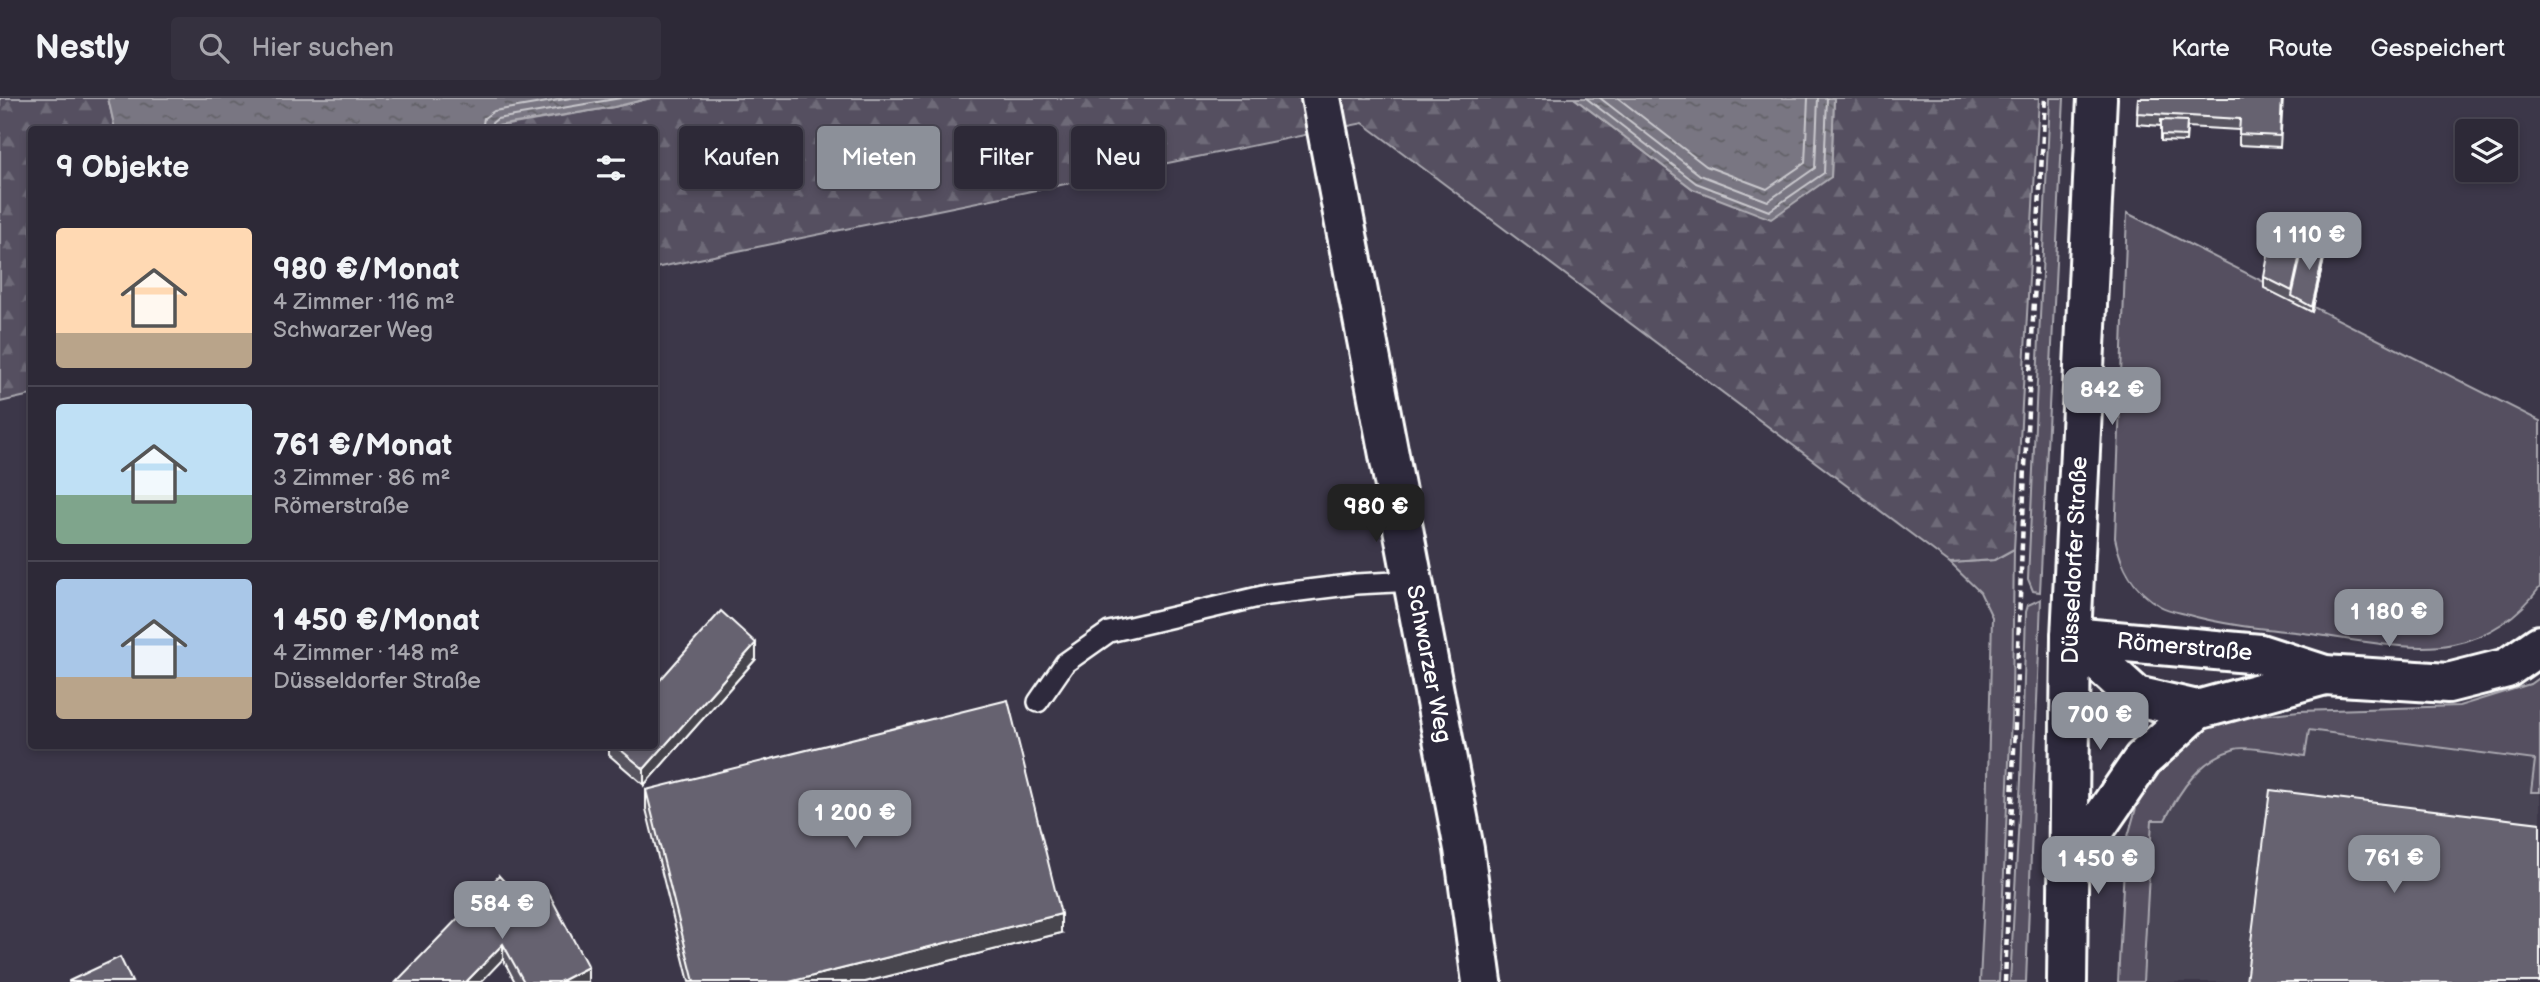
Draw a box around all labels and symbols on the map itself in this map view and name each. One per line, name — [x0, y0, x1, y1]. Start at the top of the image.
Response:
pin: 1 110 € — [2244, 212, 2374, 272]
pin: 842 € — [2063, 368, 2161, 427]
street label: Düsseldorfer Straße — [2057, 456, 2094, 664]
pin: 980 € — [1327, 484, 1425, 544]
street label: Schwarzer Weg — [1400, 583, 1457, 745]
pin: 1 180 € — [2324, 589, 2454, 649]
street label: Römerstraße — [2116, 627, 2254, 667]
pin: 700 € — [2051, 692, 2149, 752]
pin: 1 200 € — [790, 790, 920, 850]
pin: 1 450 € — [2033, 836, 2163, 896]
pin: 761 € — [2345, 836, 2443, 895]
pin: 584 € — [453, 882, 551, 941]

